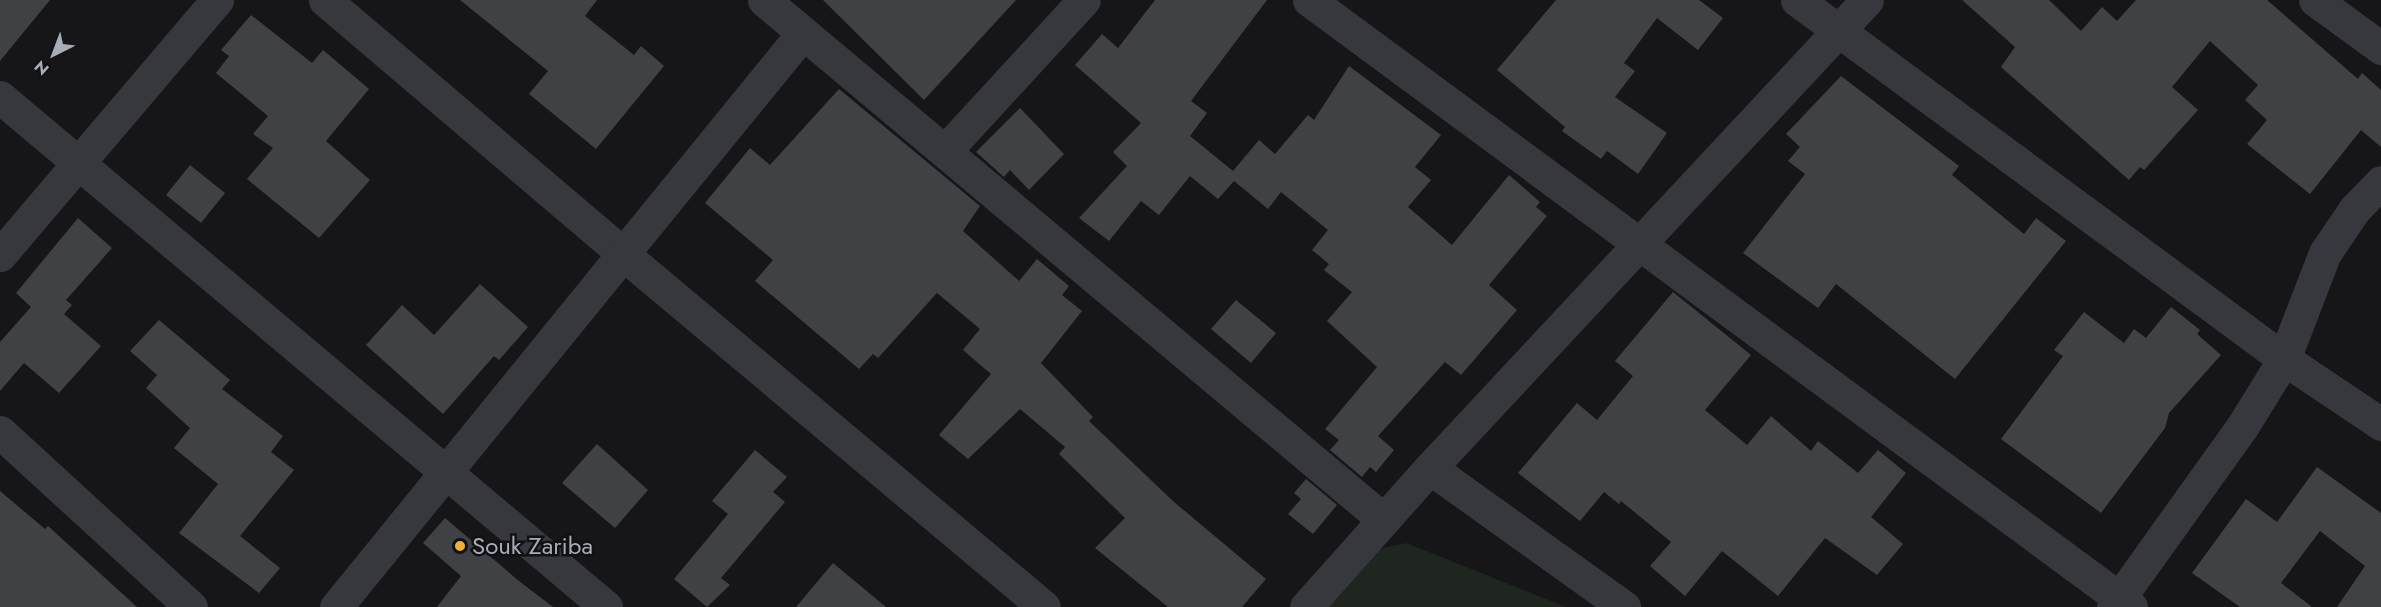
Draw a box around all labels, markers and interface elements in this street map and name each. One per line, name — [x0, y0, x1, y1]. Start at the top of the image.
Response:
north arrow — [24, 24, 84, 84]
text: N — [29, 55, 54, 81]
place label: Souk Zariba — [472, 532, 593, 560]
marker: Souk Zariba — [453, 539, 467, 553]

